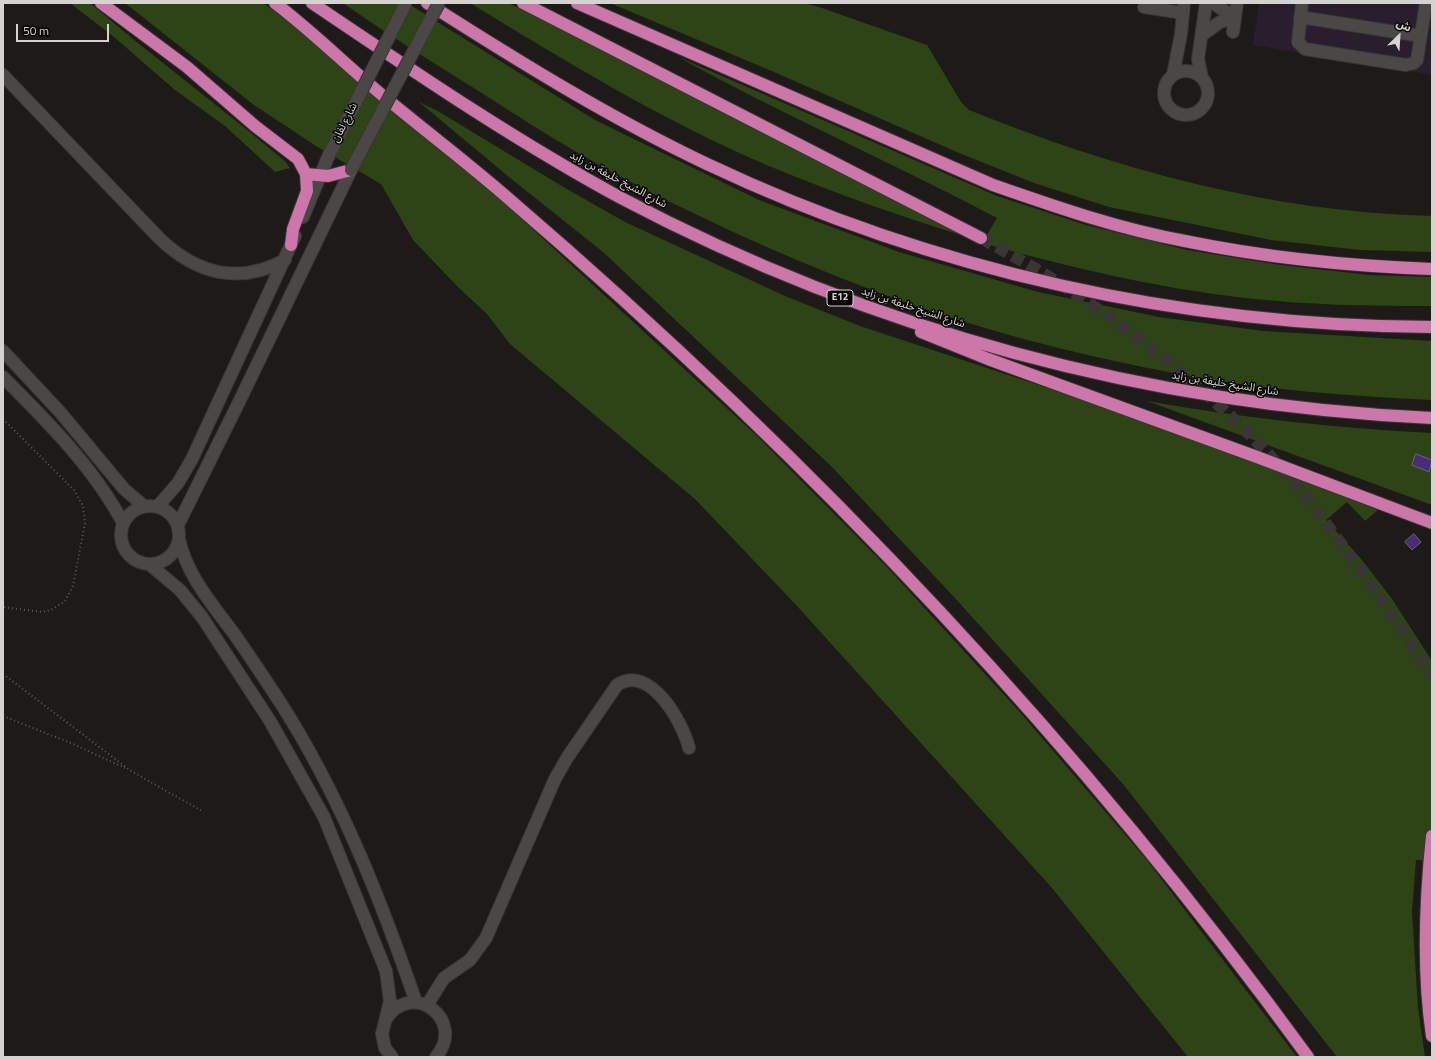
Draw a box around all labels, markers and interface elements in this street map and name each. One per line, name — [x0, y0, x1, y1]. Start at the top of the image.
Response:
text: ش — [1394, 15, 1414, 36]
scale bar — [18, 16, 111, 42]
north arrow — [1379, 16, 1419, 56]
text: 50 m — [23, 21, 49, 40]
street label: شارع لفان — [329, 101, 361, 145]
street label: شارع الشيخ خليفة بن زايد — [567, 149, 669, 211]
street label: شارع الشيخ خليفة بن زايد — [859, 285, 967, 331]
road number: E12 — [827, 290, 853, 306]
street label: شارع الشيخ خليفة بن زايد — [1170, 369, 1280, 399]

